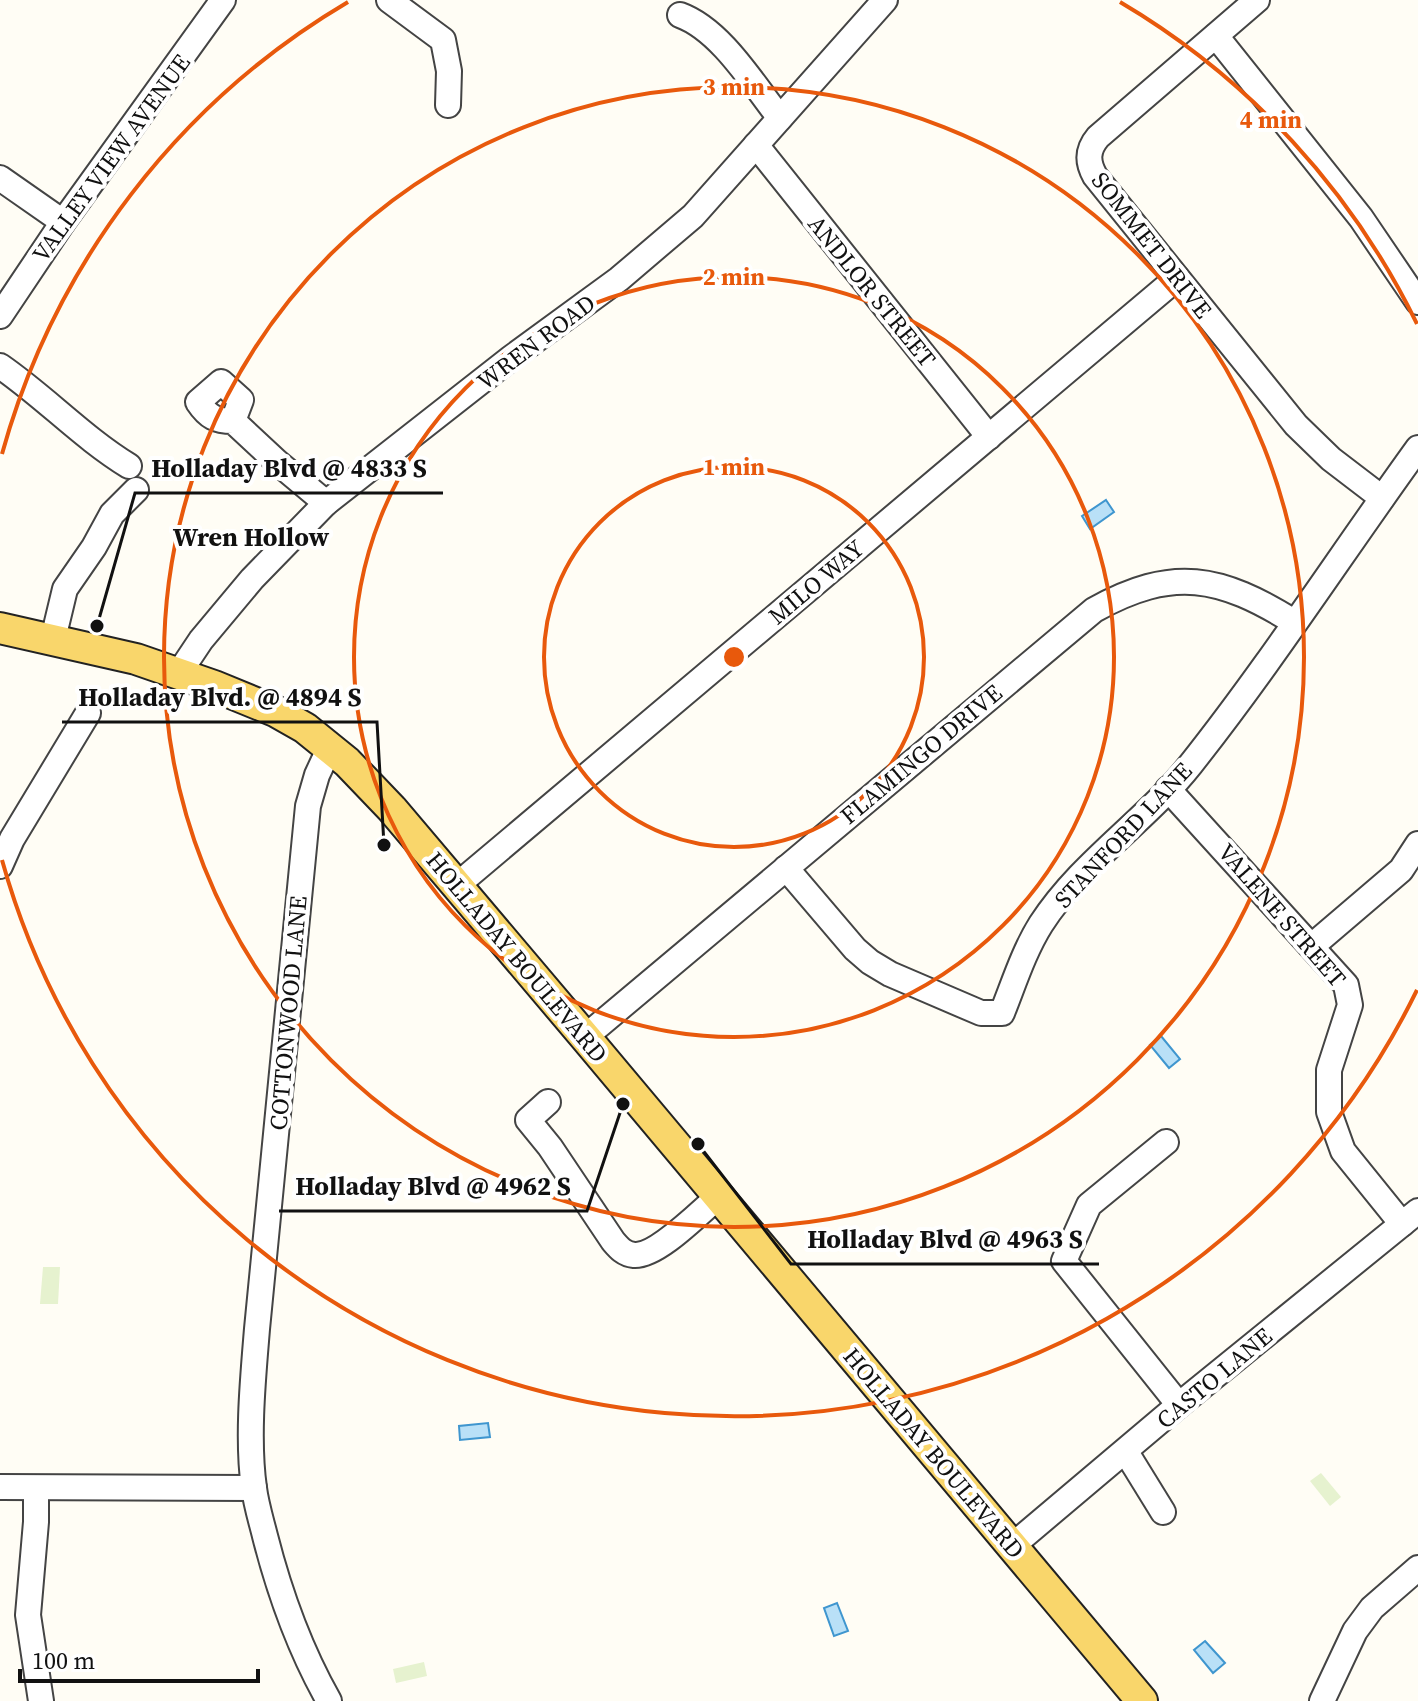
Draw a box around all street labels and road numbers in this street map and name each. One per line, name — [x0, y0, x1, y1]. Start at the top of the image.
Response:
street label: VALLEY VIEW AVENUE — [24, 47, 198, 269]
street label: SOMMET DRIVE — [1084, 165, 1220, 325]
street label: ANDLOR STREET — [801, 208, 944, 374]
street label: WREN ROAD — [470, 287, 602, 397]
street label: MILO WAY — [761, 532, 871, 632]
street label: FLAMINGO DRIVE — [833, 676, 1009, 832]
street label: STANFORD LANE — [1047, 755, 1199, 915]
street label: VALENE STREET — [1210, 836, 1354, 994]
street label: HOLLADAY BOULEVARD — [419, 845, 615, 1069]
street label: COTTONWOOD LANE — [261, 894, 315, 1132]
street label: CASTO LANE — [1149, 1320, 1279, 1436]
street label: HOLLADAY BOULEVARD — [836, 1341, 1032, 1565]

